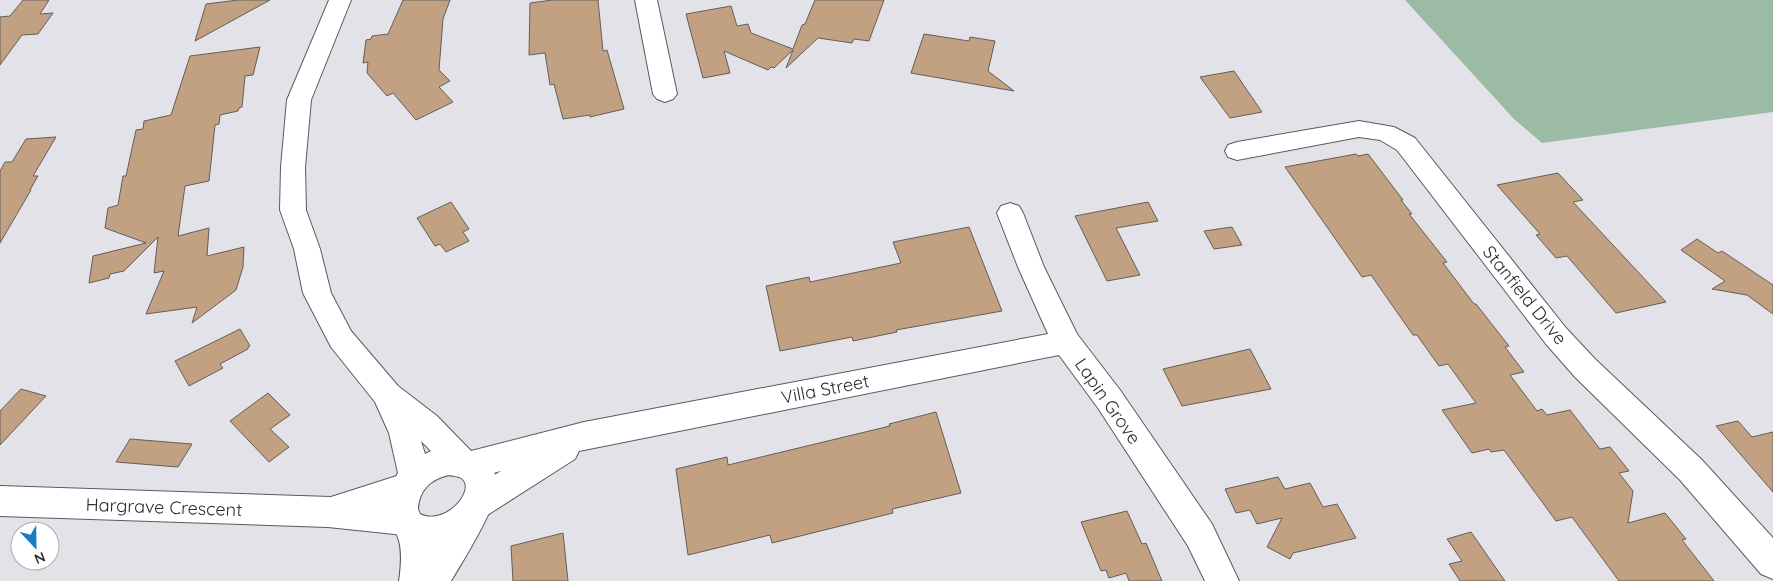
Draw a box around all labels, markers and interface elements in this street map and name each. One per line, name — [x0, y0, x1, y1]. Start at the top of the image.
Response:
street label: Stanfield Drive — [1478, 241, 1572, 349]
street label: Lapin Grove — [1070, 353, 1146, 449]
street label: Villa Street — [779, 369, 871, 409]
street label: Hargrave Crescent — [85, 493, 243, 521]
north arrow — [10, 521, 60, 571]
text: N — [32, 548, 48, 568]

